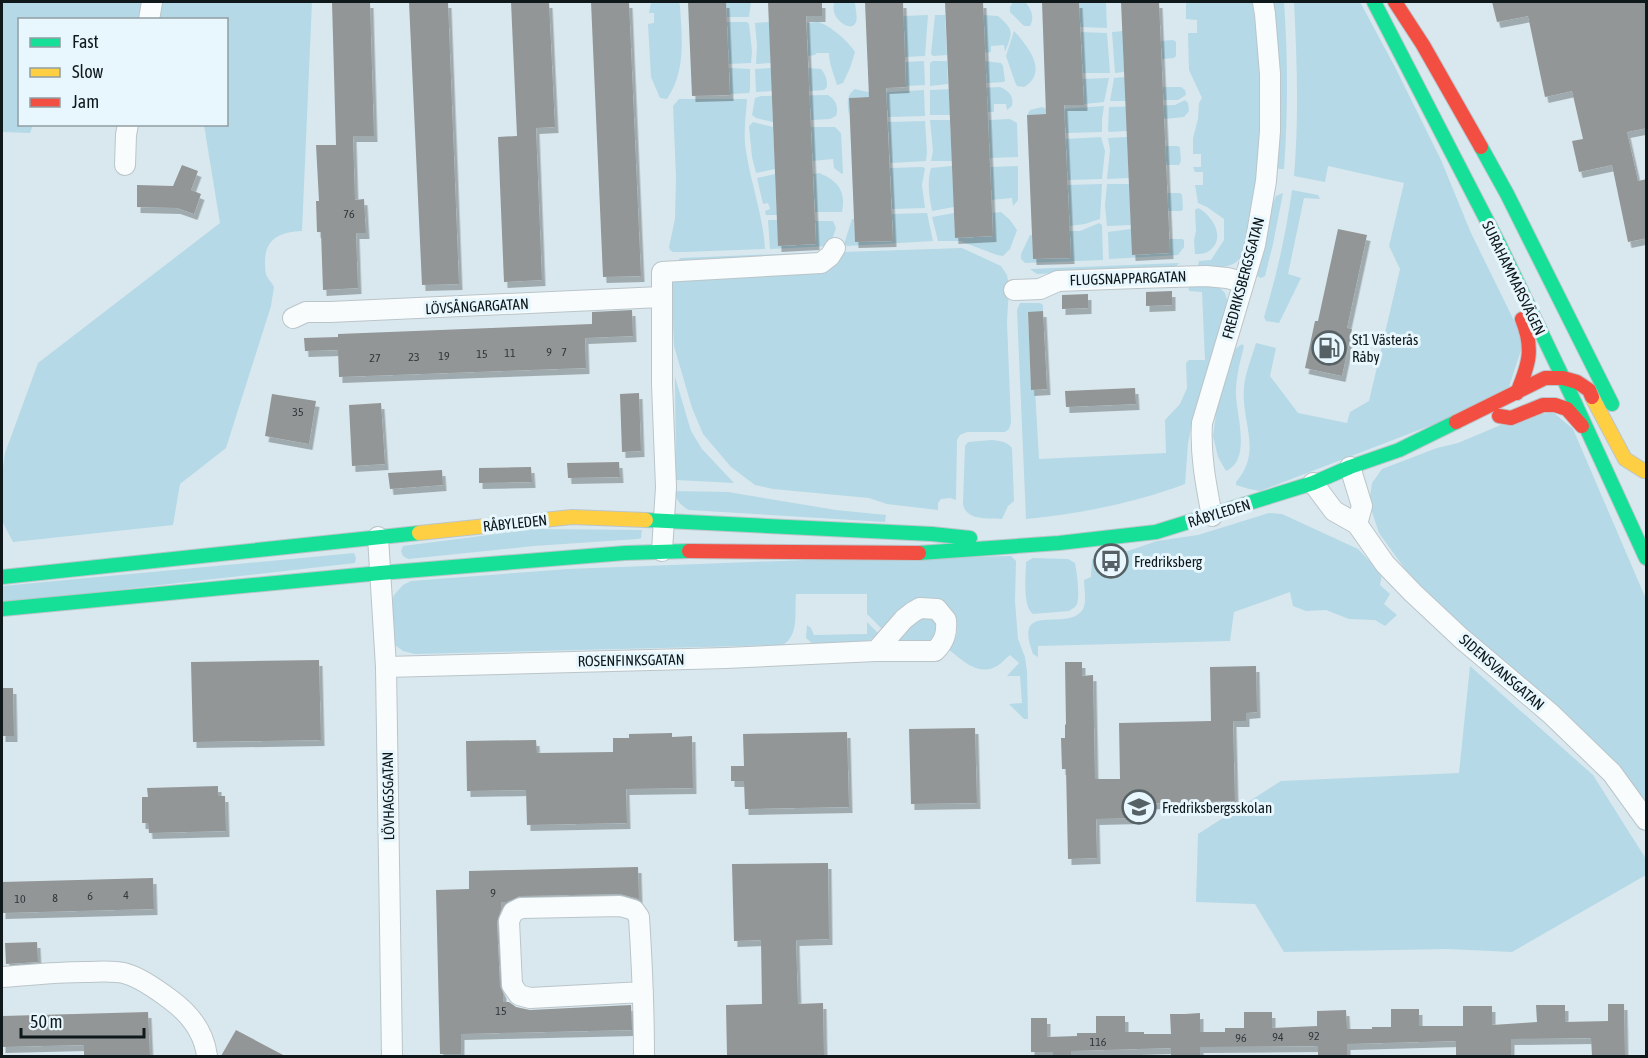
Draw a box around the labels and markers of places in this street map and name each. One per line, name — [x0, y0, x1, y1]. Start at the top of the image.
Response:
fuel station icon: St1 Västerås Råby — [1311, 330, 1347, 366]
place label: St1 Västerås Råby — [1352, 331, 1418, 365]
bus stop icon: Fredriksberg — [1093, 543, 1129, 579]
place label: Fredriksberg — [1134, 553, 1203, 570]
school or university icon: Fredriksbergsskolan — [1121, 789, 1157, 825]
place label: Fredriksbergsskolan — [1162, 799, 1272, 816]

